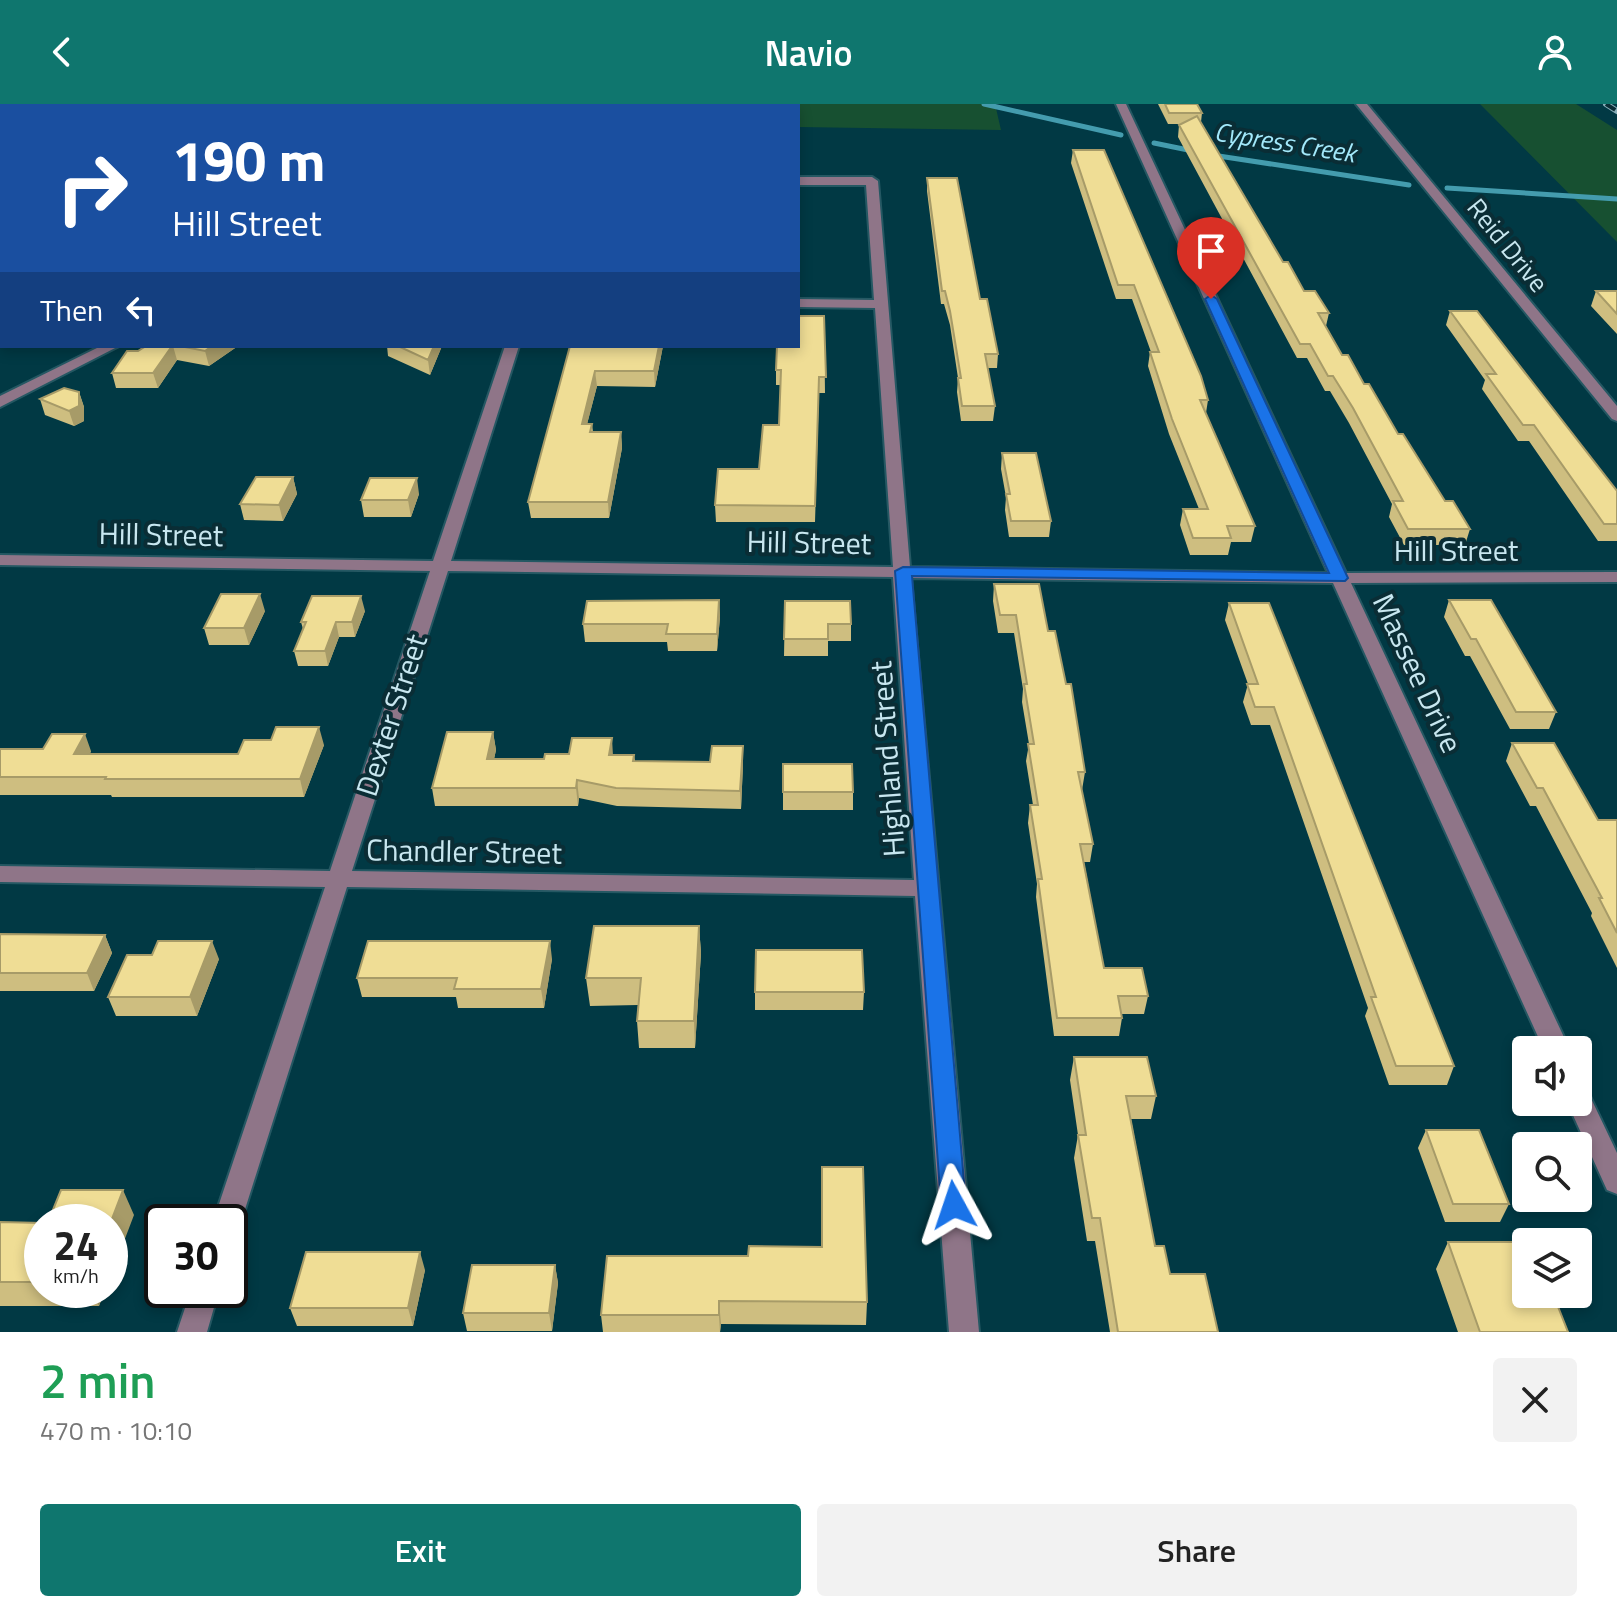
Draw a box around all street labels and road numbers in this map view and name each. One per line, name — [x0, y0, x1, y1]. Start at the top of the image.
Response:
street label: Reid Drive — [1458, 190, 1558, 300]
street label: Hill Street — [98, 510, 224, 558]
street label: Hill Street — [746, 518, 872, 566]
street label: Hill Street — [1394, 527, 1519, 573]
street label: Massee Drive — [1361, 586, 1475, 760]
street label: Dexter Street — [343, 628, 439, 802]
street label: Highland Street — [857, 659, 917, 858]
street label: Chandler Street — [366, 826, 563, 876]

